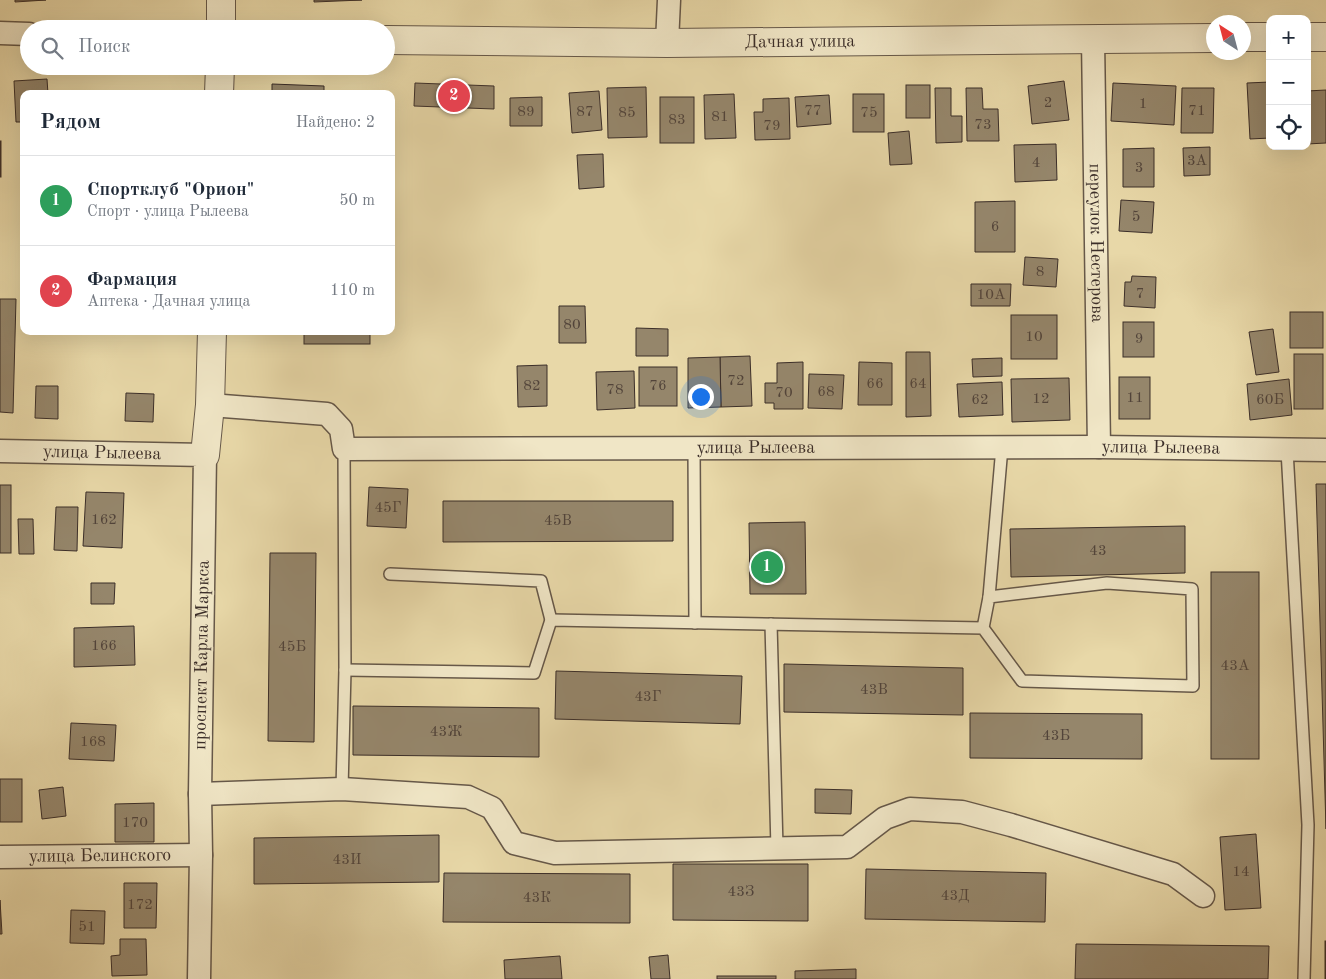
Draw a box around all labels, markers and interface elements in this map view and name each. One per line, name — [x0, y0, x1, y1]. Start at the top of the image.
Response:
north arrow — [1206, 15, 1251, 60]
map controls — [1266, 15, 1311, 150]
button: + — [1266, 15, 1311, 60]
search box — [20, 20, 395, 75]
street label: Дачная улица — [745, 32, 855, 51]
icon: search — [38, 34, 66, 62]
text: Поиск — [78, 38, 130, 57]
button: − — [1266, 60, 1311, 105]
pin: 2 — [438, 77, 470, 115]
house number: 2 — [1044, 96, 1052, 111]
house number: 1 — [1139, 97, 1147, 112]
house number: 77 — [804, 104, 822, 119]
house number: 71 — [1188, 104, 1206, 119]
house number: 89 — [517, 105, 535, 120]
house number: 87 — [576, 105, 594, 120]
button: locate — [1266, 105, 1311, 150]
house number: 85 — [618, 106, 636, 121]
house number: 75 — [860, 106, 878, 121]
house number: 81 — [711, 110, 729, 125]
text: Рядом — [40, 112, 101, 133]
house number: 83 — [668, 113, 686, 128]
text: Найдено: 2 — [296, 115, 375, 131]
house number: 73 — [974, 118, 992, 133]
house number: 79 — [763, 119, 781, 134]
house number: 3А — [1187, 154, 1208, 169]
house number: 4 — [1032, 156, 1040, 171]
house number: 3 — [1135, 161, 1143, 176]
street label: переулок Нестерова — [1086, 163, 1106, 323]
text: Спортклуб "Орион" — [87, 181, 254, 200]
text: 1 — [51, 193, 61, 209]
text: 50 m — [339, 193, 375, 209]
text: Спорт · улица Рылеева — [87, 204, 249, 220]
house number: 5 — [1132, 210, 1140, 225]
house number: 6 — [991, 220, 999, 235]
house number: 8 — [1036, 265, 1044, 280]
text: Фармация — [87, 271, 177, 290]
text: 2 — [51, 283, 61, 299]
text: 110 m — [330, 283, 375, 299]
house number: 7 — [1136, 287, 1144, 302]
house number: 10А — [977, 288, 1006, 303]
text: Аптека · Дачная улица — [87, 294, 250, 310]
house number: 80 — [563, 318, 581, 333]
house number: 10 — [1025, 330, 1043, 345]
house number: 9 — [1135, 332, 1143, 347]
house number: 72 — [727, 374, 745, 389]
house number: 66 — [866, 377, 884, 392]
house number: 64 — [909, 377, 927, 392]
house number: 82 — [523, 379, 541, 394]
house number: 76 — [649, 379, 667, 394]
house number: 78 — [606, 383, 624, 398]
your location — [688, 384, 714, 410]
house number: 68 — [817, 385, 835, 400]
house number: 70 — [775, 386, 793, 401]
house number: 11 — [1126, 391, 1144, 406]
house number: 12 — [1032, 392, 1050, 407]
house number: 62 — [971, 393, 989, 408]
house number: 60Б — [1256, 393, 1284, 408]
street label: улица Рылеева — [1102, 438, 1220, 458]
street label: улица Рылеева — [697, 439, 815, 457]
street label: улица Рылеева — [43, 443, 161, 463]
house number: 45Г — [374, 501, 402, 516]
house number: 162 — [91, 513, 117, 528]
house number: 45В — [544, 514, 572, 529]
house number: 43 — [1089, 544, 1107, 559]
pin: 1 — [751, 548, 783, 586]
street label: проспект Карла Маркса — [191, 560, 213, 750]
house number: 166 — [91, 639, 117, 654]
house number: 45Б — [278, 640, 306, 655]
house number: 43А — [1221, 659, 1250, 674]
house number: 43В — [860, 683, 888, 698]
house number: 43Г — [634, 690, 662, 705]
house number: 43Ж — [430, 725, 462, 740]
house number: 43Б — [1042, 729, 1070, 744]
house number: 168 — [80, 735, 106, 750]
house number: 170 — [122, 816, 148, 831]
street label: улица Белинского — [29, 846, 171, 866]
house number: 43И — [333, 853, 361, 868]
house number: 14 — [1232, 865, 1250, 880]
house number: 43З — [728, 885, 754, 900]
house number: 43Д — [941, 889, 969, 904]
house number: 43К — [523, 891, 551, 906]
house number: 172 — [127, 898, 153, 913]
house number: 51 — [78, 920, 96, 935]

